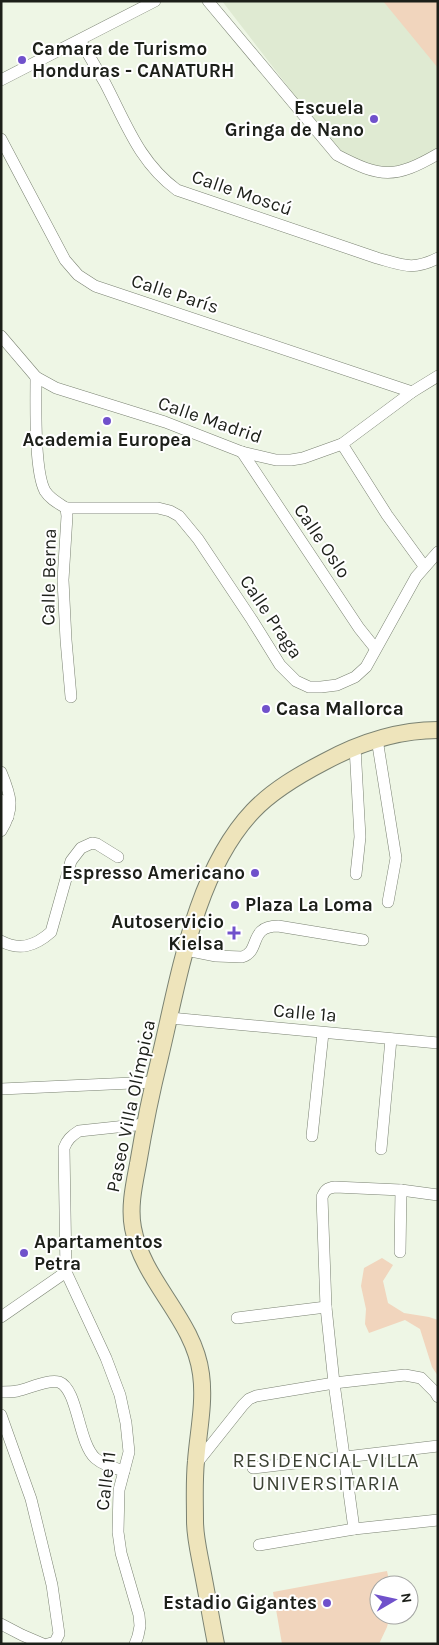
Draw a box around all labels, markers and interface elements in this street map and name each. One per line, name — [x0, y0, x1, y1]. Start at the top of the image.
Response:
place label: Camara de Turismo Honduras - CANATURH — [32, 38, 234, 82]
marker: Camara de Turismo Honduras - CANATURH — [16, 54, 28, 66]
place label: Escuela Gringa de Nano — [225, 97, 364, 141]
marker: Escuela Gringa de Nano — [368, 113, 380, 125]
street label: Calle Moscú — [189, 166, 295, 220]
street label: Calle París — [129, 270, 221, 318]
street label: Calle Madrid — [155, 392, 265, 448]
marker: Academia Europea — [101, 415, 113, 427]
place label: Academia Europea — [22, 429, 192, 451]
street label: Calle Oslo — [289, 500, 355, 582]
street label: Calle Berna — [37, 528, 61, 626]
street label: Calle Praga — [235, 571, 307, 663]
place label: Casa Mallorca — [276, 698, 404, 720]
marker: Casa Mallorca — [260, 703, 272, 715]
place label: Espresso Americano — [62, 862, 245, 884]
marker: Espresso Americano — [249, 867, 261, 879]
place label: Plaza La Loma — [245, 894, 373, 916]
marker: Plaza La Loma — [229, 899, 241, 911]
place label: Autoservicio Kielsa — [111, 911, 224, 955]
marker: Autoservicio Kielsa — [228, 927, 240, 939]
street label: Calle 1a — [272, 999, 338, 1027]
street label: Paseo Villa Olímpica — [102, 1018, 160, 1194]
place label: Apartamentos Petra — [34, 1231, 163, 1275]
marker: Apartamentos Petra — [18, 1247, 30, 1259]
district label: RESIDENCIAL VILLA UNIVERSITARIA — [233, 1449, 419, 1495]
street label: Calle 11 — [91, 1450, 121, 1512]
north arrow — [369, 1575, 419, 1625]
place label: Estadio Gigantes — [163, 1592, 317, 1614]
text: N — [397, 1592, 416, 1604]
marker: Estadio Gigantes — [321, 1597, 333, 1609]

